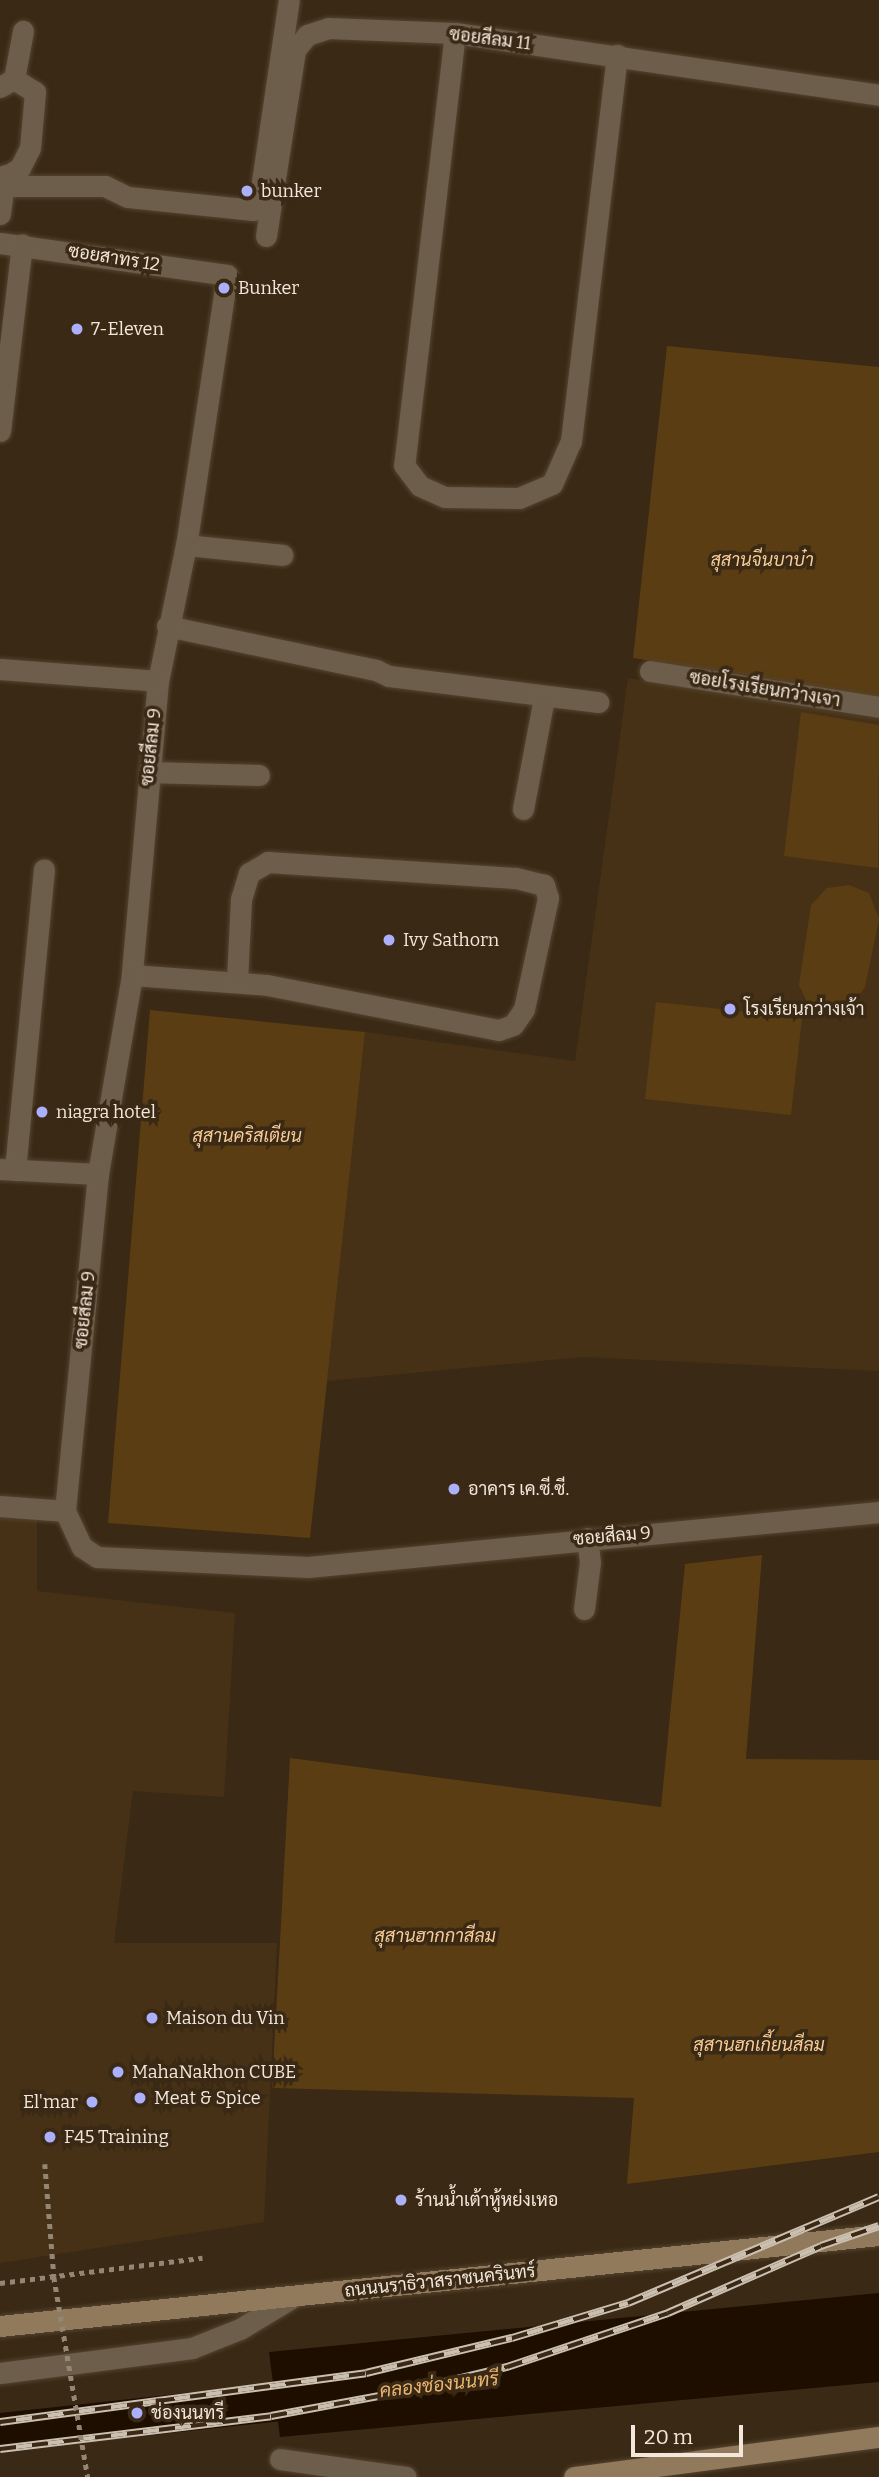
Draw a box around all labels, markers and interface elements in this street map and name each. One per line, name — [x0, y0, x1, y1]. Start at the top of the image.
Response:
street label: ซอยสีลม 11 — [448, 23, 532, 55]
place label: bunker — [261, 180, 321, 202]
marker: bunker — [239, 183, 255, 199]
street label: ซอยสาทร 12 — [67, 240, 161, 276]
place label: Bunker — [238, 277, 299, 299]
marker: Bunker — [216, 280, 232, 296]
place label: 7-Eleven — [91, 318, 164, 340]
marker: 7-Eleven — [69, 321, 85, 337]
park label: สุสานจีนบาบ๋า — [710, 549, 814, 571]
street label: ซอยโรงเรียนกว่างเจา — [688, 666, 842, 712]
street label: ซอยสีลม 9 — [136, 707, 166, 787]
place label: Ivy Sathorn — [403, 929, 499, 951]
marker: Ivy Sathorn — [381, 932, 397, 948]
place label: โรงเรียนกว่างเจ้า — [744, 998, 865, 1020]
marker: โรงเรียนกว่างเจ้า — [722, 1001, 738, 1017]
place label: niagra hotel — [56, 1101, 156, 1123]
marker: niagra hotel — [34, 1104, 50, 1120]
park label: สุสานคริสเตียน — [192, 1125, 302, 1147]
street label: ซอยสีลม 9 — [70, 1270, 100, 1350]
place label: อาคาร เค.ซี.ซี. — [468, 1478, 569, 1500]
marker: อาคาร เค.ซี.ซี. — [446, 1481, 462, 1497]
street label: ซอยสีลม 9 — [572, 1522, 652, 1550]
park label: สุสานฮากกาสีลม — [374, 1925, 496, 1947]
place label: Maison du Vin — [166, 2007, 285, 2029]
marker: Maison du Vin — [144, 2010, 160, 2026]
park label: สุสานฮกเกี้ยนสีลม — [693, 2034, 825, 2056]
place label: MahaNakhon CUBE — [132, 2061, 296, 2083]
marker: MahaNakhon CUBE — [110, 2064, 126, 2080]
place label: Meat & Spice — [154, 2087, 261, 2109]
marker: Meat & Spice — [132, 2090, 148, 2106]
place label: El'mar — [23, 2091, 78, 2113]
marker: El'mar — [84, 2094, 100, 2110]
place label: F45 Training — [64, 2126, 169, 2148]
marker: F45 Training — [42, 2129, 58, 2145]
place label: ร้านน้ำเต้าหู้หย่งเหอ — [415, 2189, 558, 2211]
marker: ร้านน้ำเต้าหู้หย่งเหอ — [393, 2192, 409, 2208]
street label: ถนนนราธิวาสราชนครินทร์ — [343, 2260, 537, 2302]
water label: คลองช่องนนทรี — [378, 2367, 500, 2403]
place label: ช่องนนทรี — [151, 2402, 224, 2424]
marker: ช่องนนทรี — [129, 2405, 145, 2421]
scale bar — [634, 2410, 746, 2454]
text: 20 m — [644, 2424, 693, 2450]

